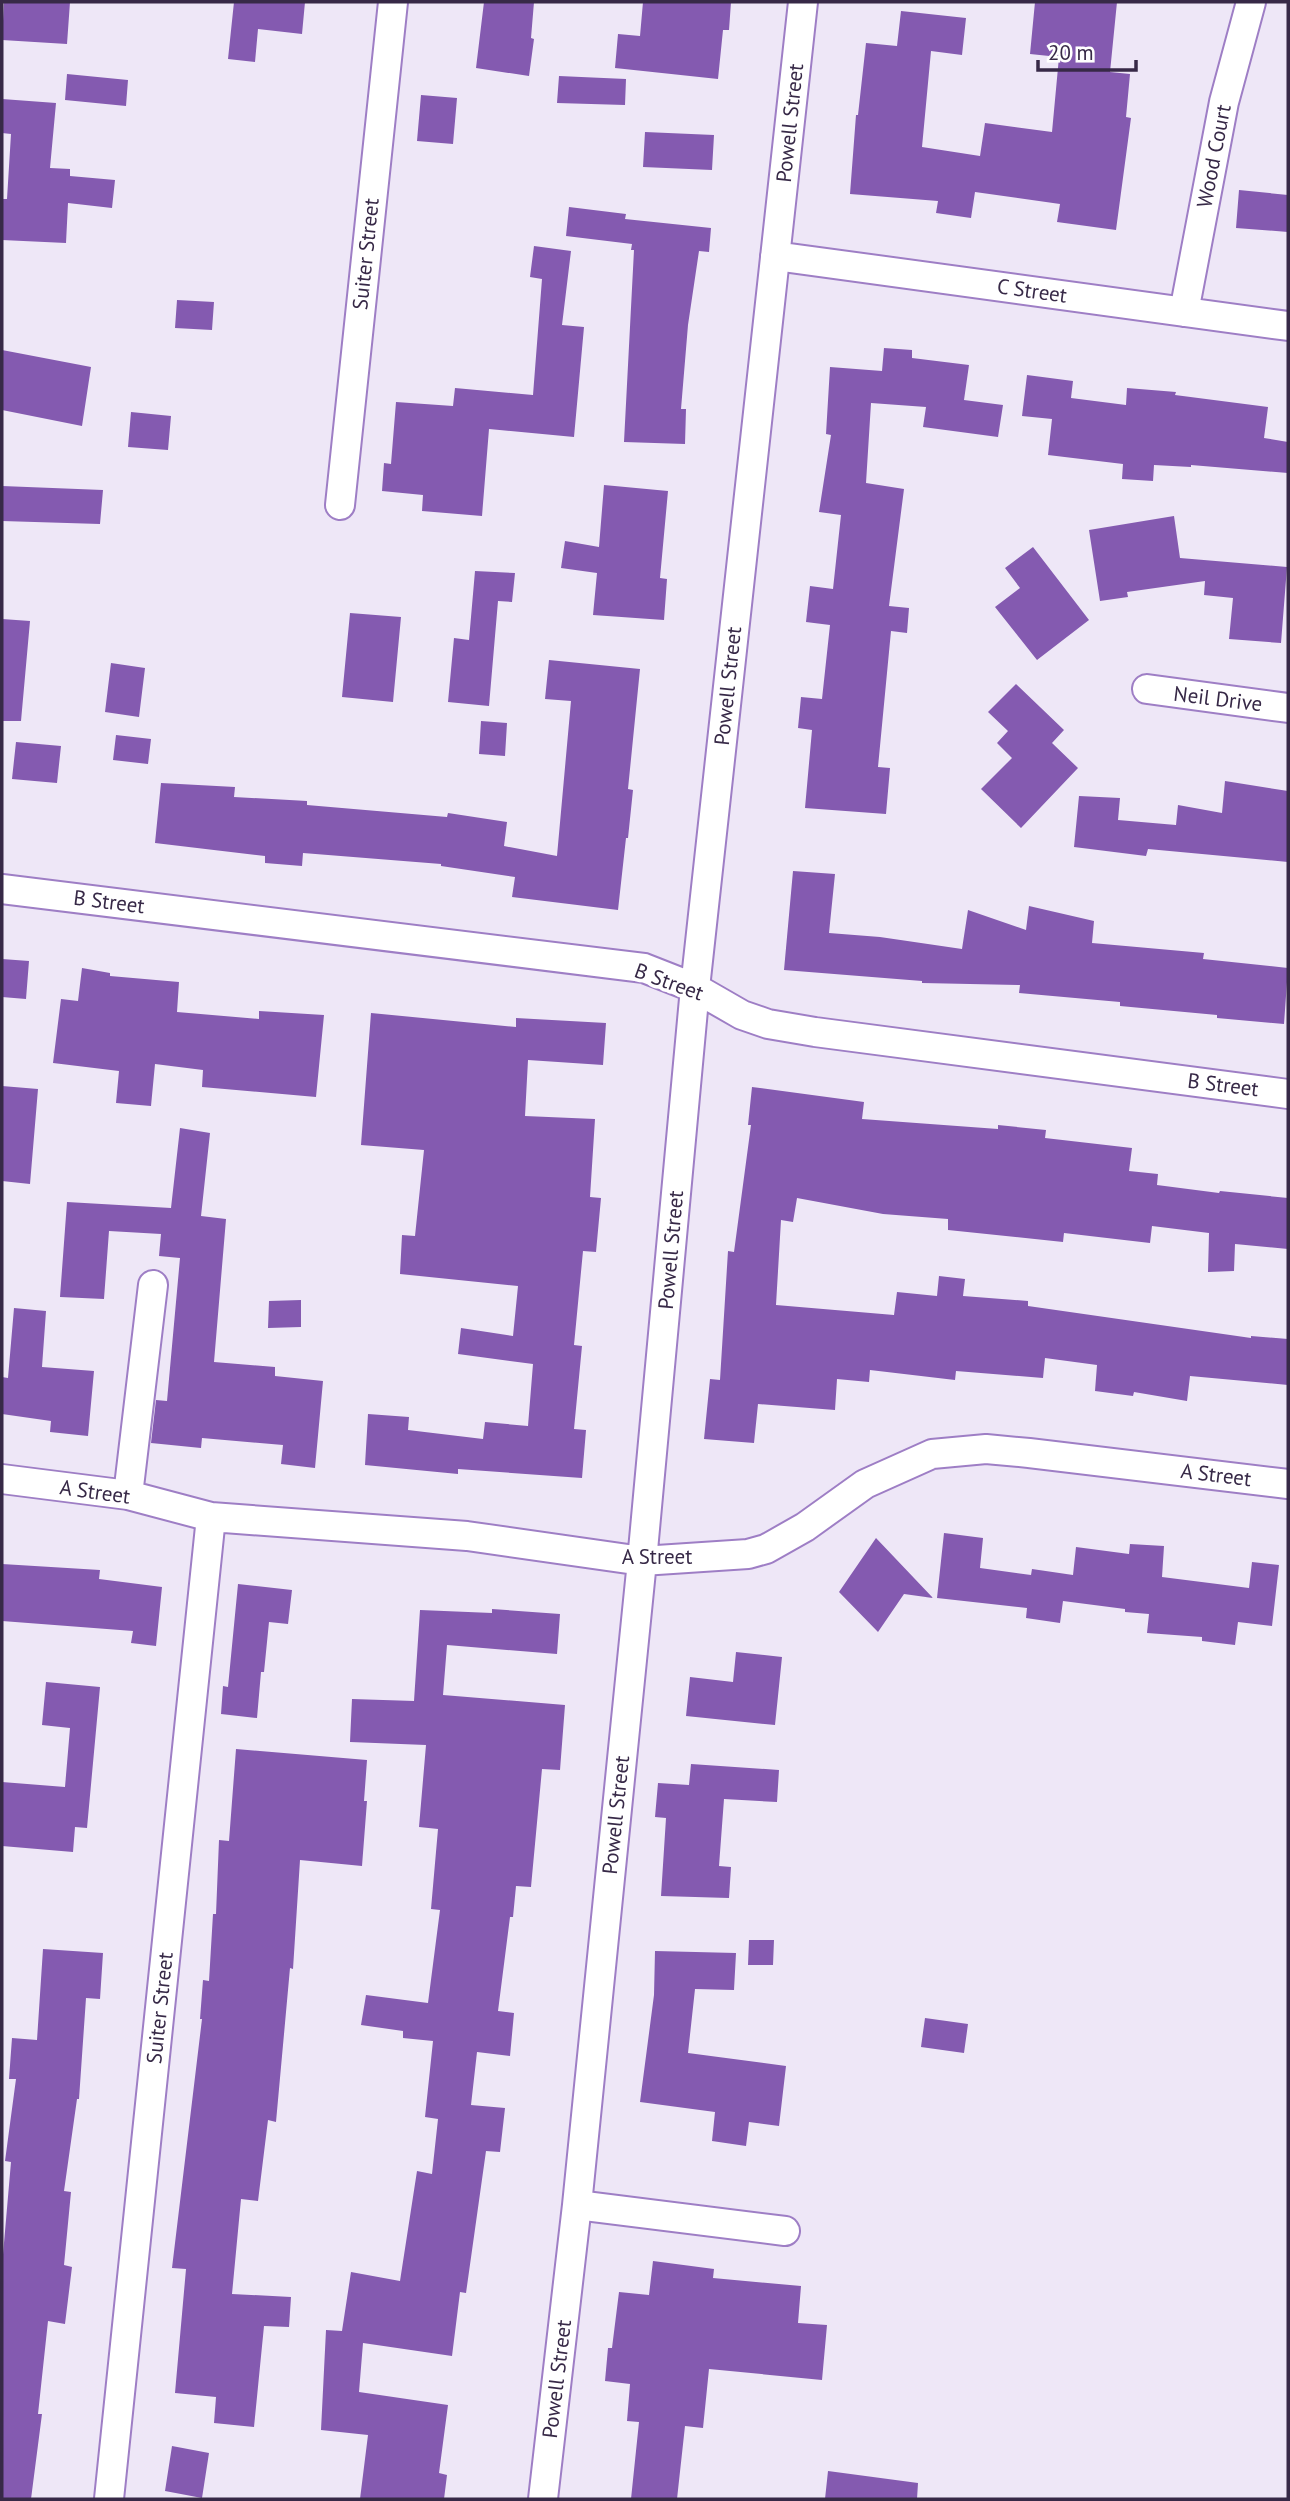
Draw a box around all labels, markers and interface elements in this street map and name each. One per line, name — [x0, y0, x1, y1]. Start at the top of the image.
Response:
scale bar — [1038, 28, 1136, 72]
text: 20 m — [1048, 39, 1094, 66]
street label: Powell Street — [770, 62, 809, 184]
street label: Wood Court — [1190, 102, 1237, 210]
street label: Suiter Street — [346, 197, 385, 311]
street label: C Street — [995, 272, 1069, 309]
street label: Powell Street — [708, 625, 747, 747]
street label: Neil Drive — [1172, 680, 1264, 717]
street label: B Street — [72, 884, 146, 919]
street label: B Street — [631, 957, 707, 1006]
street label: B Street — [1186, 1067, 1260, 1102]
street label: Powell Street — [652, 1189, 689, 1311]
street label: A Street — [1179, 1457, 1253, 1492]
street label: A Street — [58, 1473, 132, 1510]
street label: A Street — [622, 1543, 692, 1570]
street label: Powell Street — [596, 1754, 635, 1876]
street label: Suiter Street — [140, 1951, 179, 2065]
street label: Powell Street — [536, 2318, 577, 2440]

